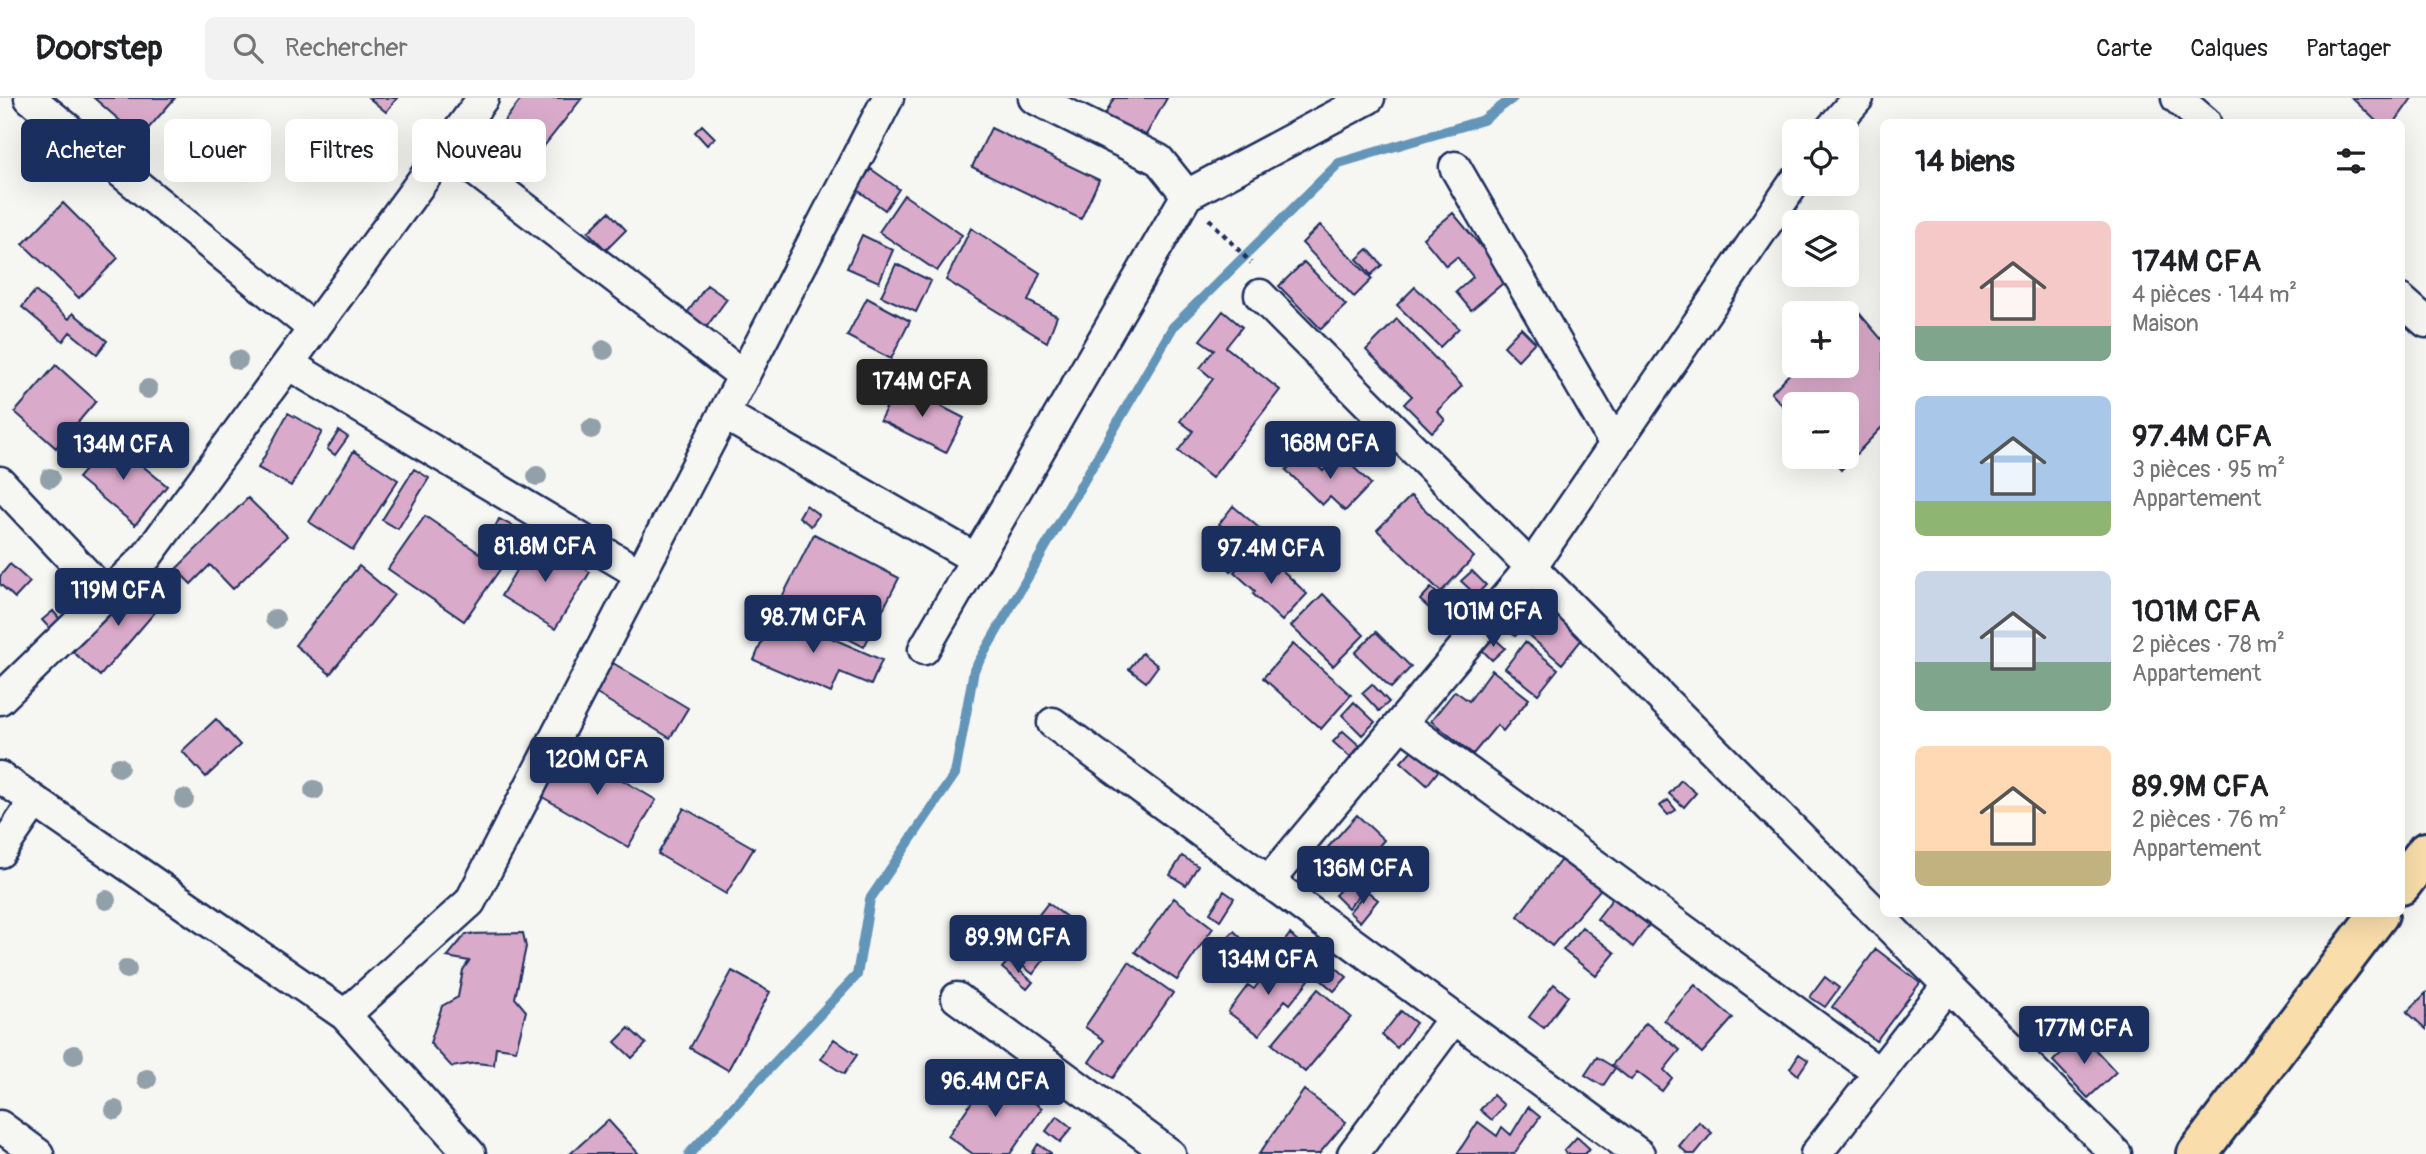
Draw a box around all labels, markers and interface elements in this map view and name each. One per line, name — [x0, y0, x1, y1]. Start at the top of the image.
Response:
search box — [205, 17, 695, 80]
text: Doorstep — [35, 28, 163, 69]
icon: search — [229, 29, 267, 67]
text: Rechercher — [285, 32, 408, 64]
text: Carte — [2096, 34, 2152, 63]
text: Calques — [2190, 34, 2268, 63]
text: Partager — [2306, 34, 2391, 63]
chip: Acheter — [21, 119, 150, 182]
chip: Louer — [164, 119, 271, 182]
chip: Filtres — [285, 119, 398, 182]
chip: Nouveau — [412, 119, 546, 182]
map controls — [1782, 119, 1859, 469]
button: locate — [1782, 119, 1859, 196]
icon: filters — [2332, 142, 2370, 180]
text: 14 biens — [1915, 143, 2015, 180]
button: layers — [1782, 210, 1859, 287]
text: 174M CFA — [2132, 243, 2261, 280]
icon: home — [1971, 249, 2055, 333]
text: 4 pièces · 144 m² — [2132, 280, 2297, 309]
button: + — [1782, 301, 1859, 378]
text: Maison — [2132, 309, 2199, 338]
pin: 174M CFA — [850, 360, 994, 419]
text: 174M CFA — [872, 367, 972, 396]
button: − — [1782, 392, 1859, 469]
text: 97.4M CFA — [2132, 418, 2271, 455]
pin: 134M CFA — [51, 422, 195, 482]
pin: 168M CFA — [1258, 422, 1402, 481]
icon: home — [1971, 424, 2055, 508]
text: 168M CFA — [1281, 429, 1379, 458]
text: 134M CFA — [73, 430, 173, 459]
text: 3 pièces · 95 m² — [2132, 455, 2285, 484]
text: Appartement — [2132, 484, 2261, 513]
pin: 81.8M CFA — [465, 524, 625, 584]
pin: 97.4M CFA — [1191, 526, 1351, 586]
text: 81.8M CFA — [494, 532, 596, 561]
text: 97.4M CFA — [1218, 534, 1324, 563]
pin: 119M CFA — [46, 568, 190, 628]
text: 119M CFA — [71, 576, 165, 605]
pin: 101M CFA — [1421, 589, 1565, 649]
text: 101M CFA — [2132, 593, 2260, 630]
pin: 98.7M CFA — [733, 596, 893, 655]
text: 101M CFA — [1444, 597, 1542, 626]
icon: home — [1971, 599, 2055, 683]
text: 98.7M CFA — [760, 603, 866, 632]
text: 2 pièces · 78 m² — [2132, 630, 2285, 659]
text: Appartement — [2132, 659, 2261, 688]
pin: 120M CFA — [525, 738, 669, 797]
text: 120M CFA — [546, 745, 648, 774]
text: 89.9M CFA — [2132, 768, 2269, 805]
icon: home — [1971, 774, 2055, 858]
text: 2 pièces · 76 m² — [2132, 805, 2287, 834]
text: Appartement — [2132, 834, 2261, 863]
pin: 136M CFA — [1291, 846, 1435, 906]
text: 136M CFA — [1313, 854, 1413, 883]
pin: 89.9M CFA — [938, 916, 1098, 975]
text: 89.9M CFA — [966, 923, 1070, 952]
pin: 134M CFA — [1196, 937, 1340, 997]
text: 134M CFA — [1218, 945, 1318, 974]
pin: 177M CFA — [2012, 1006, 2156, 1066]
text: 177M CFA — [2035, 1014, 2133, 1043]
pin: 96.4M CFA — [915, 1060, 1075, 1119]
text: 96.4M CFA — [941, 1067, 1049, 1096]

